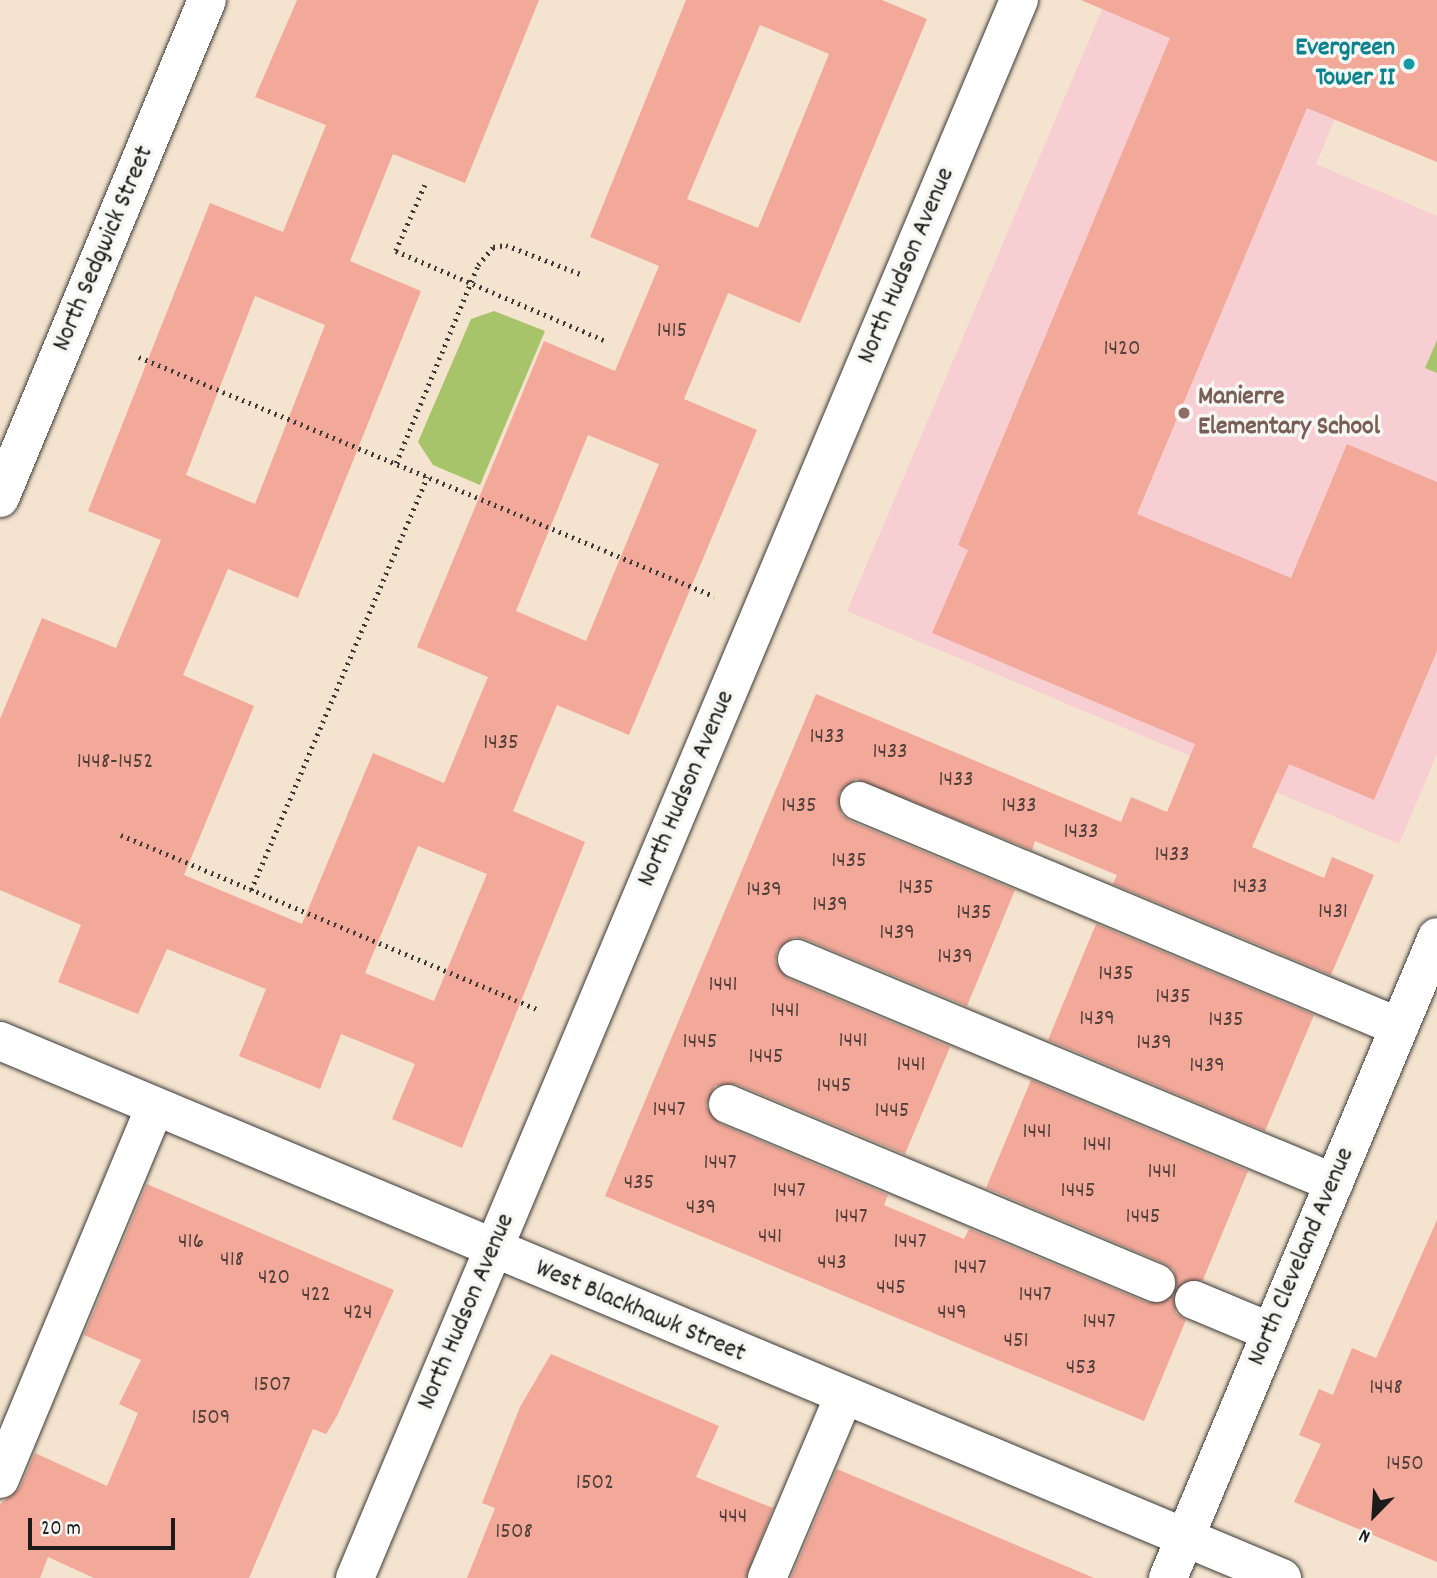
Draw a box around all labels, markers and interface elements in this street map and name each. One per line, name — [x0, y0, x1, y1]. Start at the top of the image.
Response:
place label: Evergreen Tower II — [1295, 33, 1395, 94]
marker: Evergreen Tower II — [1401, 56, 1417, 72]
street label: North Sedgwick Street — [47, 142, 161, 356]
street label: North Hudson Avenue — [852, 163, 962, 369]
house number: 1415 — [657, 318, 687, 346]
house number: 1420 — [1103, 336, 1141, 364]
place label: Manierre Elementary School — [1198, 382, 1380, 444]
marker: Manierre Elementary School — [1176, 405, 1192, 421]
street label: North Hudson Avenue — [632, 686, 742, 892]
house number: 1433 — [809, 724, 845, 752]
house number: 1435 — [483, 730, 519, 758]
house number: 1433 — [872, 739, 908, 767]
house number: 1448-1452 — [77, 749, 153, 777]
house number: 1433 — [938, 767, 974, 795]
house number: 1435 — [781, 793, 817, 821]
house number: 1433 — [1001, 793, 1037, 821]
house number: 1433 — [1063, 819, 1099, 847]
house number: 1433 — [1154, 842, 1190, 870]
house number: 1435 — [831, 848, 867, 876]
house number: 1433 — [1232, 874, 1268, 902]
house number: 1435 — [898, 875, 934, 903]
house number: 1439 — [746, 877, 782, 905]
house number: 1439 — [812, 892, 848, 920]
house number: 1431 — [1318, 899, 1348, 927]
house number: 1435 — [956, 900, 992, 928]
house number: 1439 — [879, 920, 915, 948]
house number: 1439 — [937, 944, 973, 972]
house number: 1435 — [1098, 961, 1134, 989]
house number: 1441 — [708, 972, 738, 1000]
house number: 1435 — [1155, 984, 1191, 1012]
house number: 1441 — [770, 998, 800, 1026]
house number: 1439 — [1079, 1006, 1115, 1034]
house number: 1435 — [1208, 1007, 1244, 1035]
house number: 1441 — [838, 1028, 868, 1056]
house number: 1445 — [683, 1029, 717, 1057]
house number: 1439 — [1136, 1030, 1172, 1058]
house number: 1445 — [749, 1044, 783, 1072]
house number: 1441 — [896, 1052, 926, 1080]
house number: 1439 — [1189, 1053, 1225, 1081]
house number: 1445 — [817, 1073, 851, 1101]
house number: 1447 — [653, 1097, 685, 1125]
house number: 1445 — [875, 1098, 909, 1126]
house number: 1441 — [1022, 1119, 1052, 1147]
house number: 1441 — [1082, 1132, 1112, 1160]
street label: North Cleveland Avenue — [1242, 1143, 1362, 1371]
house number: 1447 — [704, 1150, 736, 1178]
house number: 1441 — [1147, 1159, 1177, 1187]
house number: 435 — [624, 1170, 654, 1198]
house number: 1447 — [773, 1178, 805, 1206]
house number: 1445 — [1061, 1178, 1095, 1206]
house number: 439 — [686, 1195, 716, 1223]
house number: 1447 — [835, 1204, 867, 1232]
house number: 1445 — [1126, 1204, 1160, 1232]
street label: North Hudson Avenue — [412, 1209, 522, 1415]
house number: 441 — [758, 1224, 782, 1252]
house number: 416 — [178, 1229, 204, 1257]
house number: 1447 — [894, 1229, 926, 1257]
house number: 418 — [220, 1247, 244, 1275]
house number: 443 — [817, 1250, 847, 1278]
street label: West Blackhawk Street — [530, 1254, 750, 1370]
house number: 1447 — [954, 1255, 986, 1283]
house number: 420 — [258, 1265, 290, 1293]
house number: 445 — [876, 1275, 906, 1303]
house number: 422 — [301, 1282, 331, 1310]
house number: 1447 — [1019, 1282, 1051, 1310]
house number: 424 — [343, 1300, 373, 1328]
house number: 449 — [937, 1300, 967, 1328]
house number: 1447 — [1083, 1309, 1115, 1337]
house number: 451 — [1003, 1328, 1029, 1356]
house number: 453 — [1066, 1355, 1096, 1383]
house number: 1507 — [253, 1372, 291, 1400]
house number: 1448 — [1369, 1375, 1403, 1403]
house number: 1509 — [192, 1405, 230, 1433]
house number: 1450 — [1386, 1451, 1424, 1479]
house number: 1502 — [576, 1470, 614, 1498]
north arrow — [1339, 1480, 1409, 1550]
scale bar — [32, 1504, 178, 1548]
house number: 444 — [719, 1504, 747, 1532]
text: 20 m — [41, 1515, 81, 1545]
house number: 1508 — [495, 1519, 533, 1547]
text: N — [1355, 1520, 1375, 1549]

